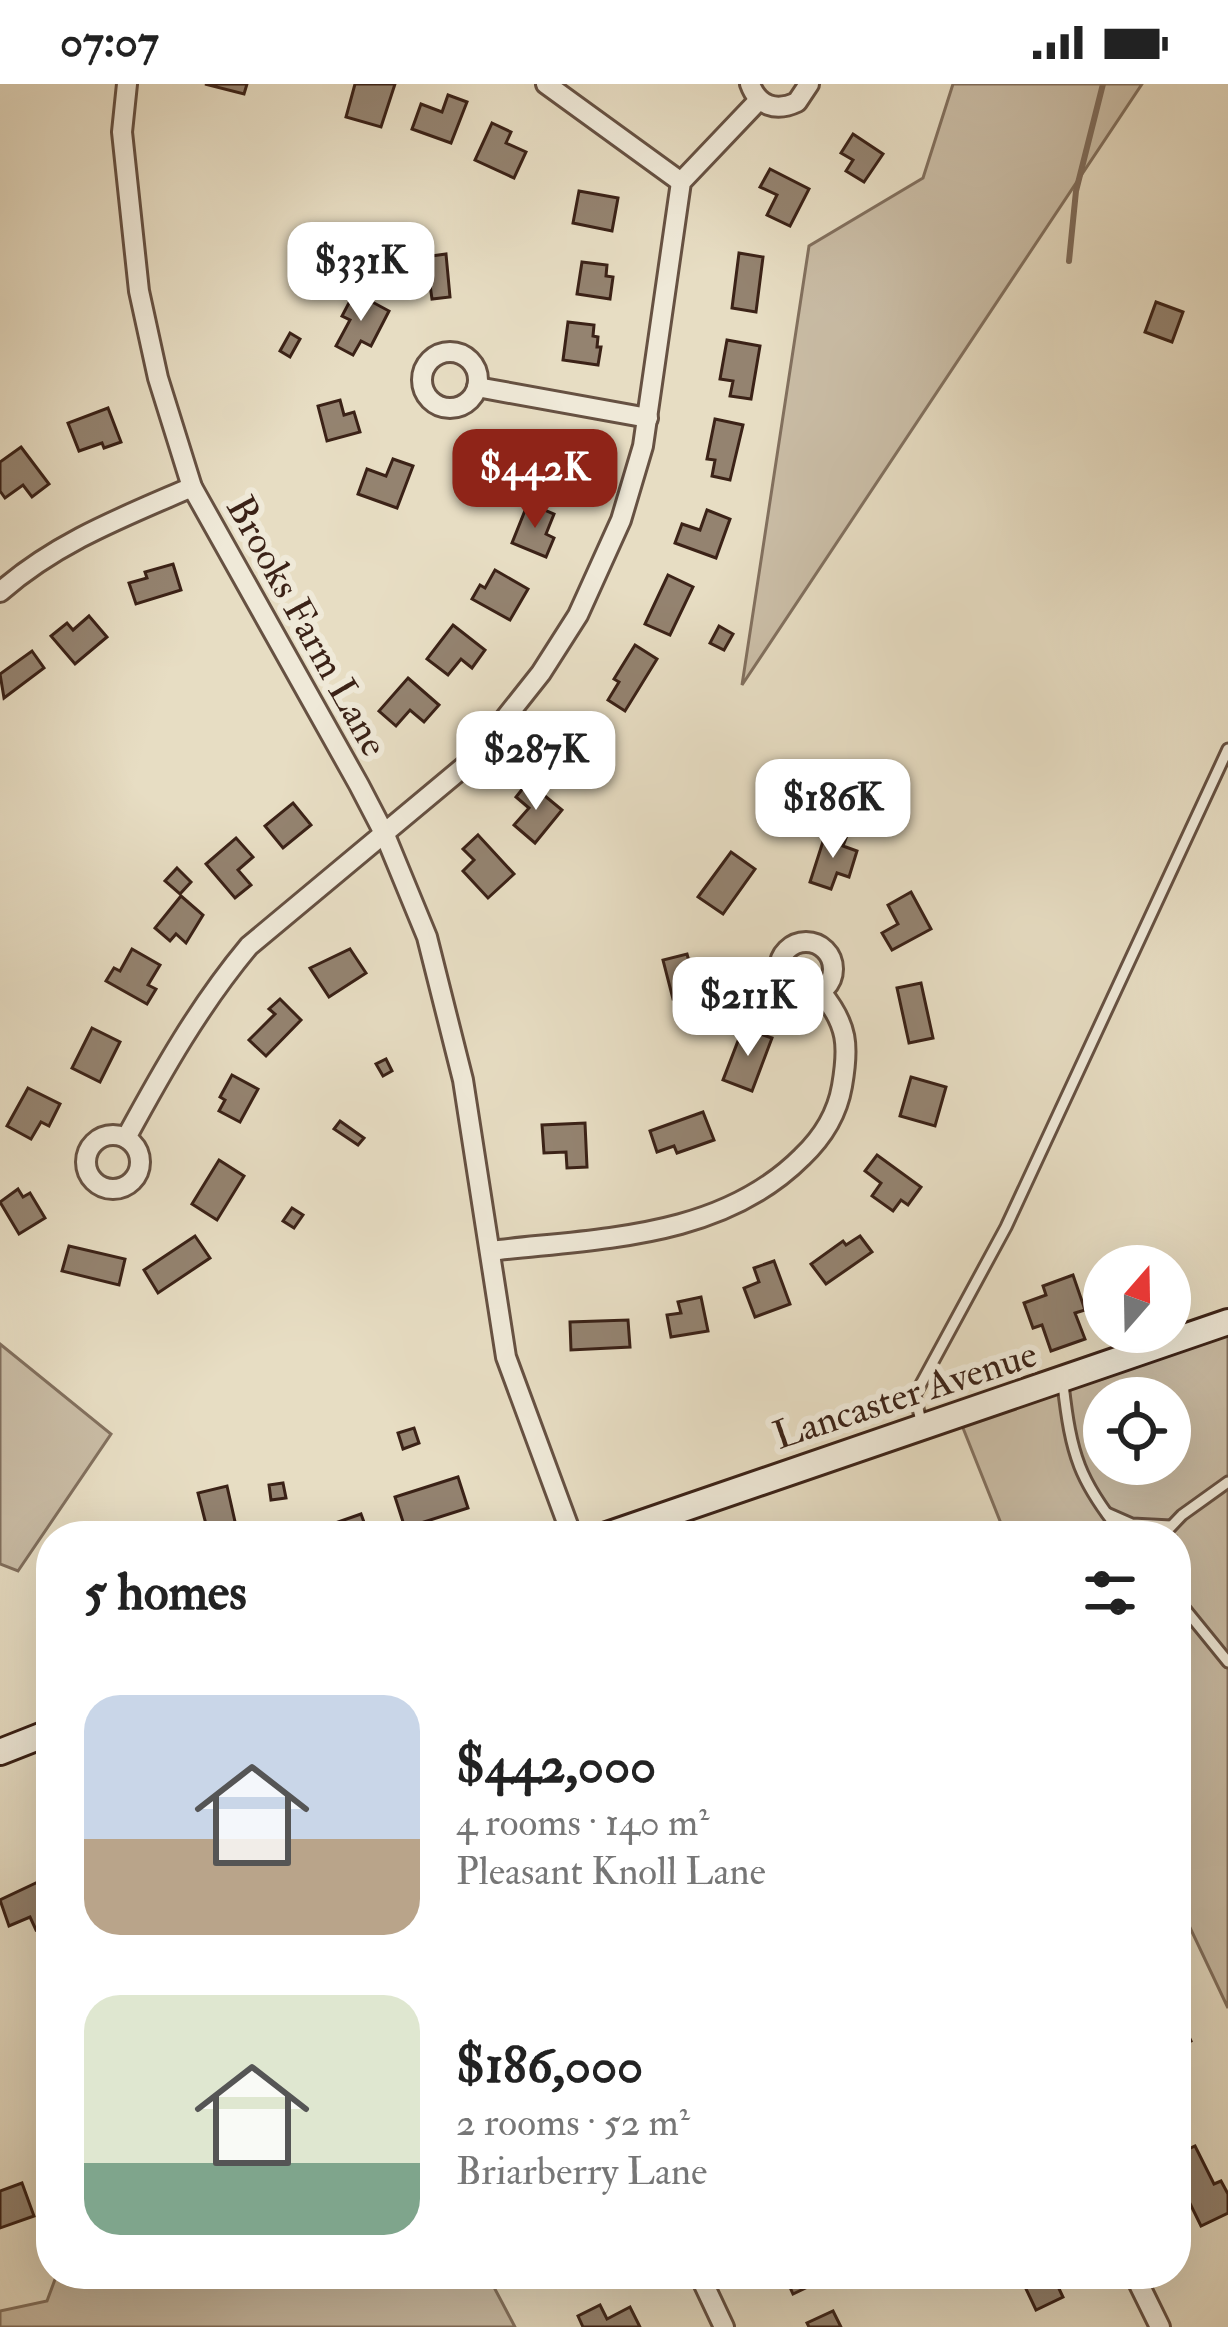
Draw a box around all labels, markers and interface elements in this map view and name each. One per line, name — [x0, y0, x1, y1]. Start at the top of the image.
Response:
text: 07:07 — [60, 14, 159, 70]
pin: $331K — [277, 222, 445, 324]
text: $331K — [314, 236, 408, 285]
pin: $442K — [451, 429, 619, 531]
text: $442K — [479, 443, 591, 492]
street label: Brooks Farm Lane — [215, 487, 399, 765]
pin: $287K — [452, 711, 620, 813]
text: $287K — [483, 725, 589, 774]
pin: $186K — [749, 759, 917, 861]
text: $186K — [782, 773, 884, 822]
pin: $211K — [664, 957, 832, 1059]
text: $211K — [700, 971, 796, 1020]
north arrow — [1083, 1245, 1191, 1353]
map controls — [1083, 1245, 1191, 1485]
street label: Lancaster Avenue — [767, 1329, 1043, 1461]
button: locate — [1083, 1377, 1191, 1485]
icon: filters — [1077, 1560, 1143, 1626]
text: 5 homes — [84, 1561, 247, 1625]
text: $442,000 — [456, 1734, 656, 1798]
icon: home — [180, 1743, 324, 1887]
text: 4 rooms · 140 m² — [456, 1798, 709, 1847]
text: Pleasant Knoll Lane — [456, 1847, 766, 1896]
text: $186,000 — [456, 2034, 643, 2098]
icon: home — [180, 2043, 324, 2187]
text: 2 rooms · 52 m² — [456, 2098, 690, 2147]
text: Briarberry Lane — [456, 2147, 707, 2196]

